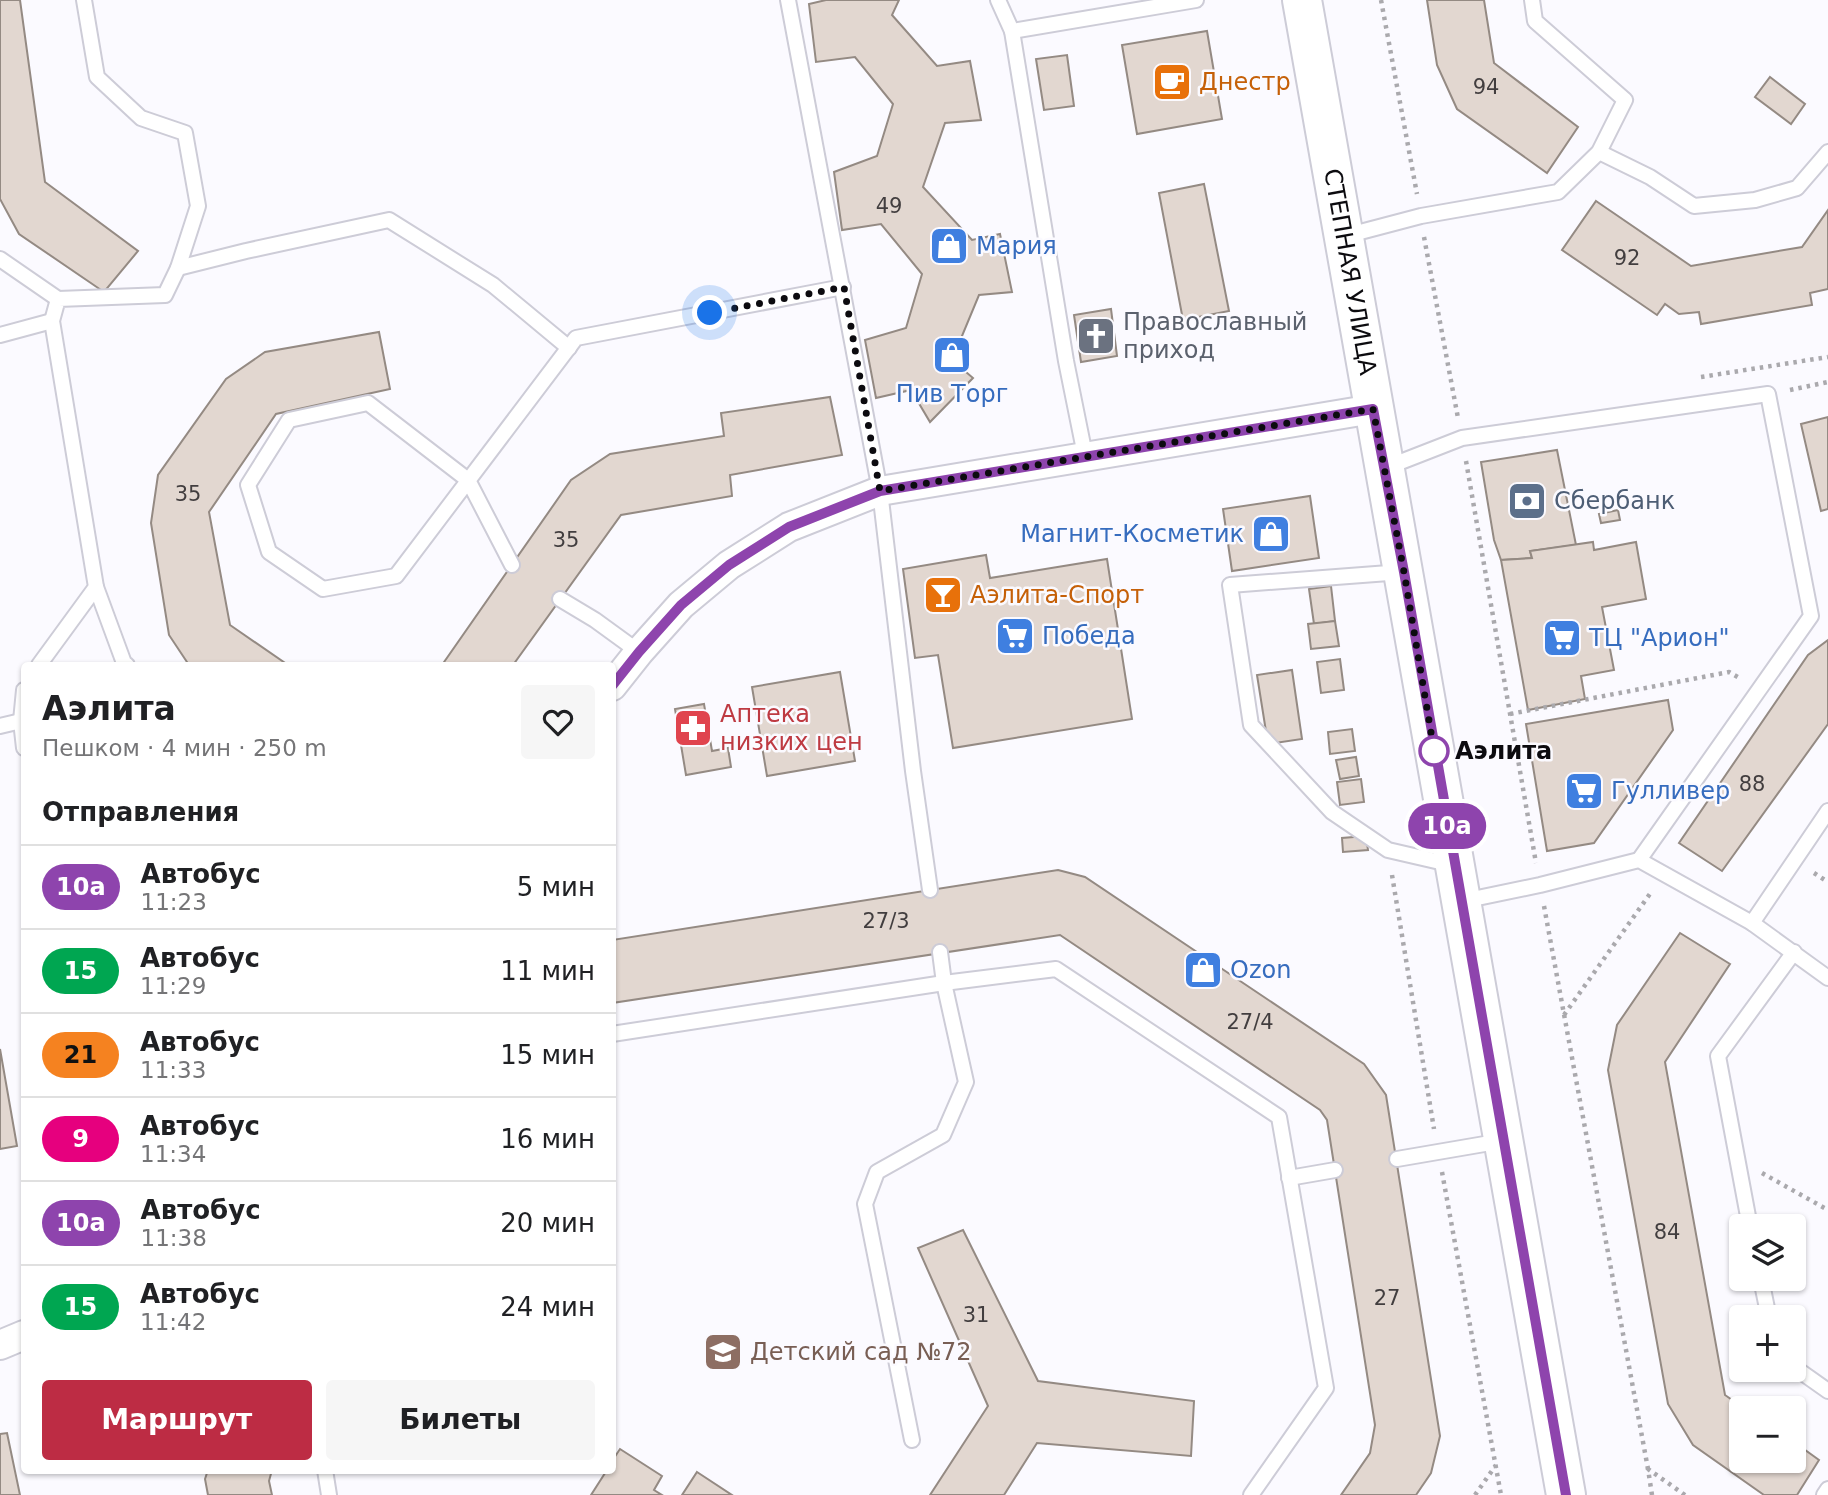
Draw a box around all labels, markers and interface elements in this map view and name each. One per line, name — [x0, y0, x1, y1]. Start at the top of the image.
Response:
cafe icon: Днестр — [1151, 61, 1193, 103]
place label: Днестр — [1199, 68, 1291, 96]
house number: 94 — [1473, 75, 1499, 99]
street label: СТЕПНАЯ УЛИЦА — [1318, 166, 1382, 378]
house number: 49 — [876, 194, 902, 218]
shop icon: Мария — [928, 225, 970, 267]
place label: Мария — [976, 232, 1057, 260]
house number: 92 — [1614, 246, 1640, 270]
your location — [692, 295, 727, 330]
place label: Православный приход — [1123, 308, 1307, 364]
church icon: Православный приход — [1075, 315, 1117, 357]
shop icon: Пив Торг — [931, 334, 973, 376]
place label: Пив Торг — [896, 380, 1008, 408]
bank icon: Сбербанк — [1506, 480, 1548, 522]
house number: 35 — [175, 482, 201, 506]
place label: Сбербанк — [1554, 487, 1675, 515]
shop icon: Магнит-Косметик — [1250, 513, 1292, 555]
place label: Магнит-Косметик — [1020, 520, 1244, 548]
house number: 35 — [553, 528, 579, 552]
bar icon: Аэлита-Спорт — [922, 574, 964, 616]
place label: Аэлита-Спорт — [970, 581, 1144, 609]
supermarket icon: Победа — [994, 615, 1036, 657]
supermarket icon: ТЦ "Арион" — [1541, 617, 1583, 659]
place label: Победа — [1042, 622, 1136, 650]
place label: ТЦ "Арион" — [1588, 624, 1730, 652]
button: heart — [521, 685, 595, 759]
text: Аэлита — [42, 689, 176, 728]
place label: Аптека низких цен — [720, 700, 863, 756]
pharmacy icon: Аптека низких цен — [672, 707, 714, 749]
text: Пешком · 4 мин · 250 m — [42, 735, 327, 761]
marker: Аэлита — [1419, 736, 1449, 766]
place label: Аэлита — [1455, 737, 1552, 765]
supermarket icon: Гулливер — [1563, 770, 1605, 812]
house number: 88 — [1739, 772, 1765, 796]
place label: Гулливер — [1611, 777, 1730, 805]
text: Отправления — [42, 797, 239, 827]
line badge: 10а — [1407, 803, 1487, 849]
text: 10а — [1422, 812, 1472, 840]
text: Автобус — [141, 859, 261, 889]
text: 5 мин — [517, 872, 595, 902]
text: 10а — [56, 873, 106, 901]
text: 11:23 — [141, 889, 207, 915]
house number: 27/3 — [862, 909, 910, 933]
text: Автобус — [140, 943, 260, 973]
shop icon: Ozon — [1182, 949, 1224, 991]
text: 11 мин — [500, 956, 595, 986]
place label: Ozon — [1230, 956, 1291, 984]
text: 15 — [64, 957, 97, 985]
text: 11:29 — [140, 973, 206, 999]
house number: 27/4 — [1226, 1010, 1274, 1034]
text: Автобус — [140, 1027, 260, 1057]
text: 15 мин — [500, 1040, 595, 1070]
text: 21 — [64, 1041, 97, 1069]
text: 11:33 — [140, 1057, 206, 1083]
text: Автобус — [140, 1111, 260, 1141]
text: 16 мин — [500, 1124, 595, 1154]
text: 9 — [72, 1125, 89, 1153]
text: 11:34 — [140, 1141, 206, 1167]
text: Автобус — [141, 1195, 261, 1225]
text: 20 мин — [500, 1208, 595, 1238]
text: 10а — [56, 1209, 106, 1237]
map controls — [1729, 1214, 1806, 1473]
button: layers — [1729, 1214, 1806, 1291]
house number: 84 — [1654, 1220, 1680, 1244]
text: 11:38 — [141, 1225, 207, 1251]
text: Автобус — [140, 1279, 260, 1309]
house number: 27 — [1374, 1286, 1400, 1310]
text: 24 мин — [500, 1292, 595, 1322]
text: 15 — [64, 1293, 97, 1321]
house number: 31 — [963, 1303, 989, 1327]
button: + — [1729, 1305, 1806, 1382]
text: 11:42 — [140, 1309, 206, 1335]
school or university icon: Детский сад №72 — [702, 1331, 744, 1373]
place label: Детский сад №72 — [750, 1338, 972, 1366]
button: Маршрут — [42, 1380, 312, 1460]
button: Билеты — [326, 1380, 595, 1460]
button: − — [1729, 1396, 1806, 1473]

